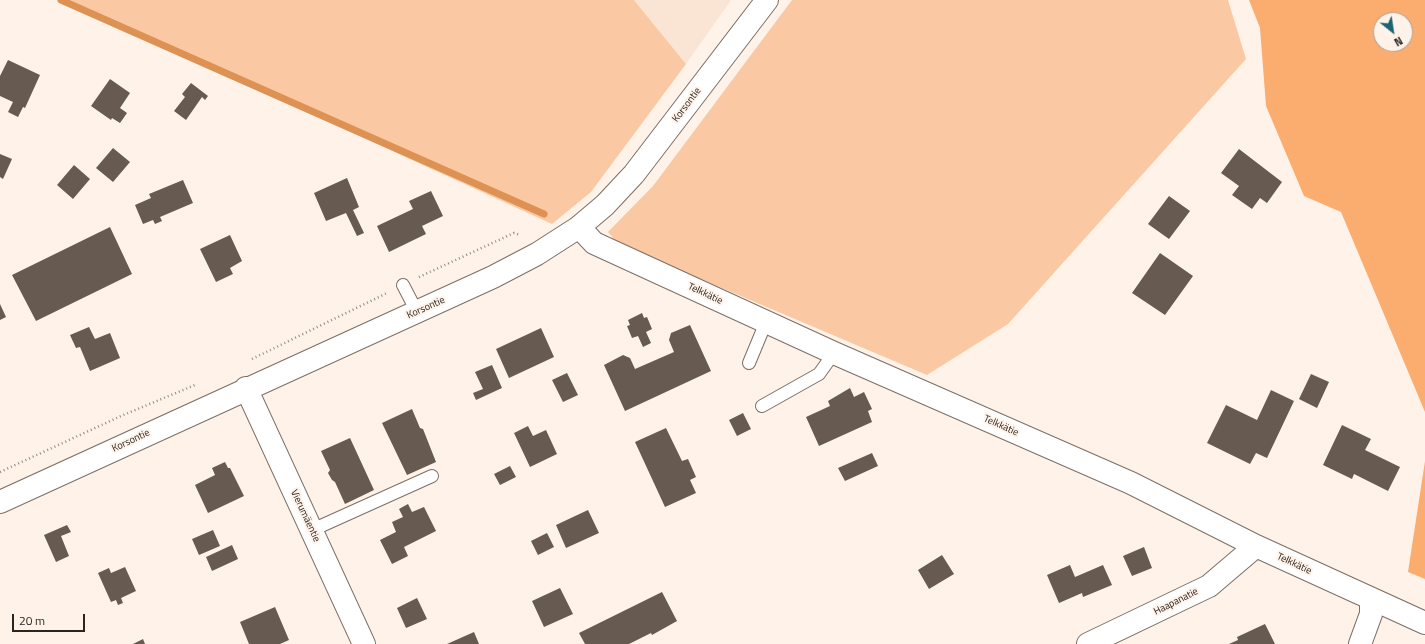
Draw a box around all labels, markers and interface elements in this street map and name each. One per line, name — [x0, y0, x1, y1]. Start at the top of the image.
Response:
north arrow — [1373, 12, 1413, 52]
text: N — [1391, 33, 1406, 50]
street label: Korsontie — [670, 85, 704, 125]
street label: Telkkätie — [686, 281, 724, 307]
street label: Korsontie — [405, 294, 447, 322]
street label: Telkkätie — [982, 413, 1020, 439]
street label: Korsontie — [110, 427, 152, 455]
street label: Vierumäentie — [288, 488, 322, 544]
street label: Telkkätie — [1275, 551, 1313, 577]
street label: Haapanatie — [1152, 586, 1200, 618]
scale bar — [14, 606, 87, 632]
text: 20 m — [19, 611, 45, 630]

